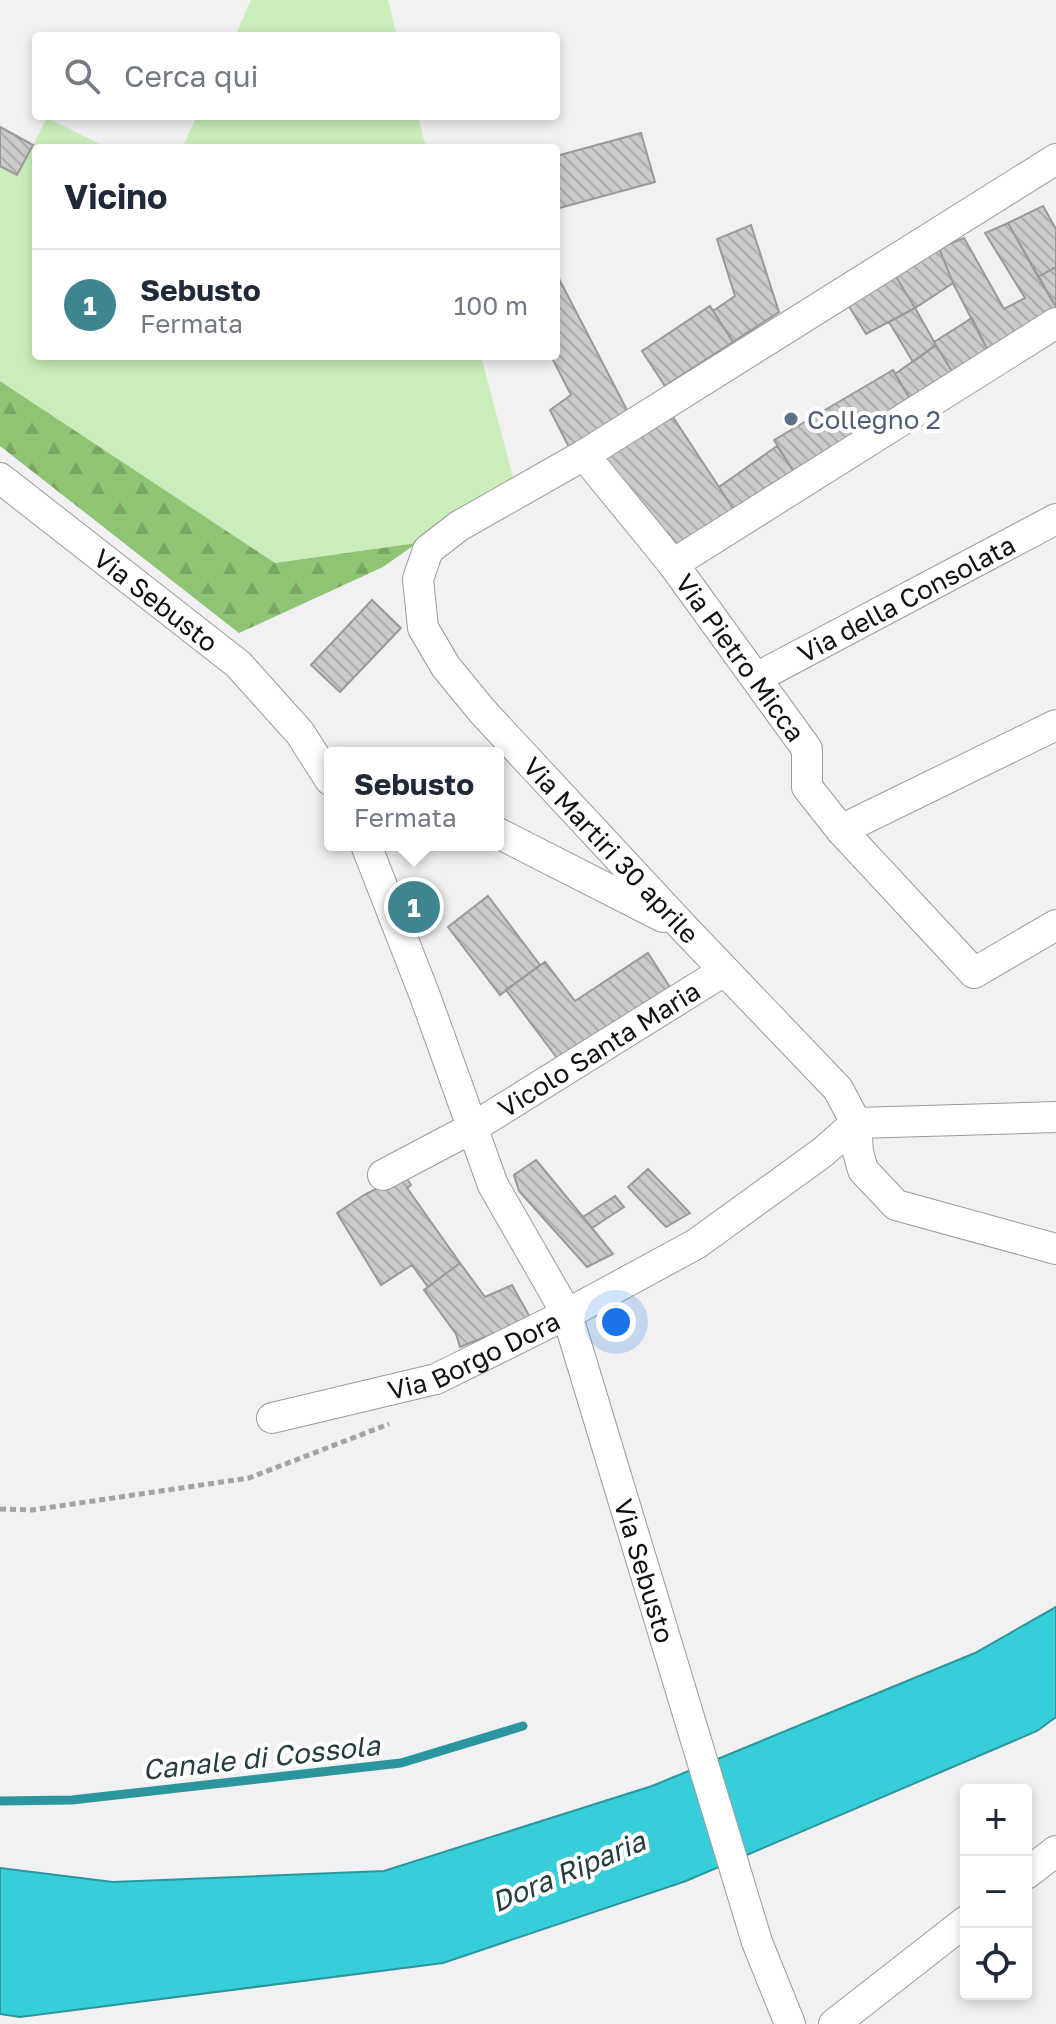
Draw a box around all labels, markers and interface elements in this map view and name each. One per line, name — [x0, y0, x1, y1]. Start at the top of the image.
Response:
search box — [32, 32, 560, 120]
icon: search — [60, 54, 104, 98]
text: Cerca qui — [124, 58, 259, 94]
text: Vicino — [64, 176, 167, 216]
text: Sebusto — [140, 272, 261, 308]
text: 1 — [83, 290, 97, 321]
text: 100 m — [454, 290, 528, 321]
text: Fermata — [140, 308, 243, 339]
place label: Collegno 2 — [807, 404, 941, 435]
marker: Collegno 2 — [782, 410, 800, 428]
street label: Via della Consolata — [792, 528, 1020, 669]
street label: Via Sebusto — [88, 542, 224, 658]
street label: Via Pietro Micca — [670, 567, 812, 747]
popup — [324, 747, 504, 851]
street label: Via Martiri 30 aprile — [517, 750, 706, 950]
text: Sebusto — [354, 766, 474, 802]
text: Fermata — [354, 802, 457, 833]
pin: 1 — [388, 877, 440, 937]
street label: Vicolo Santa Maria — [492, 975, 705, 1123]
your location — [596, 1302, 636, 1342]
street label: Via Borgo Dora — [385, 1305, 565, 1405]
street label: Via Sebusto — [608, 1495, 681, 1647]
water label: Canale di Cossola — [141, 1728, 383, 1786]
map controls — [960, 1784, 1032, 2000]
button: + — [960, 1784, 1032, 1856]
water label: Dora Riparia — [486, 1823, 651, 1918]
button: − — [960, 1856, 1032, 1928]
button: locate — [960, 1928, 1032, 2000]

